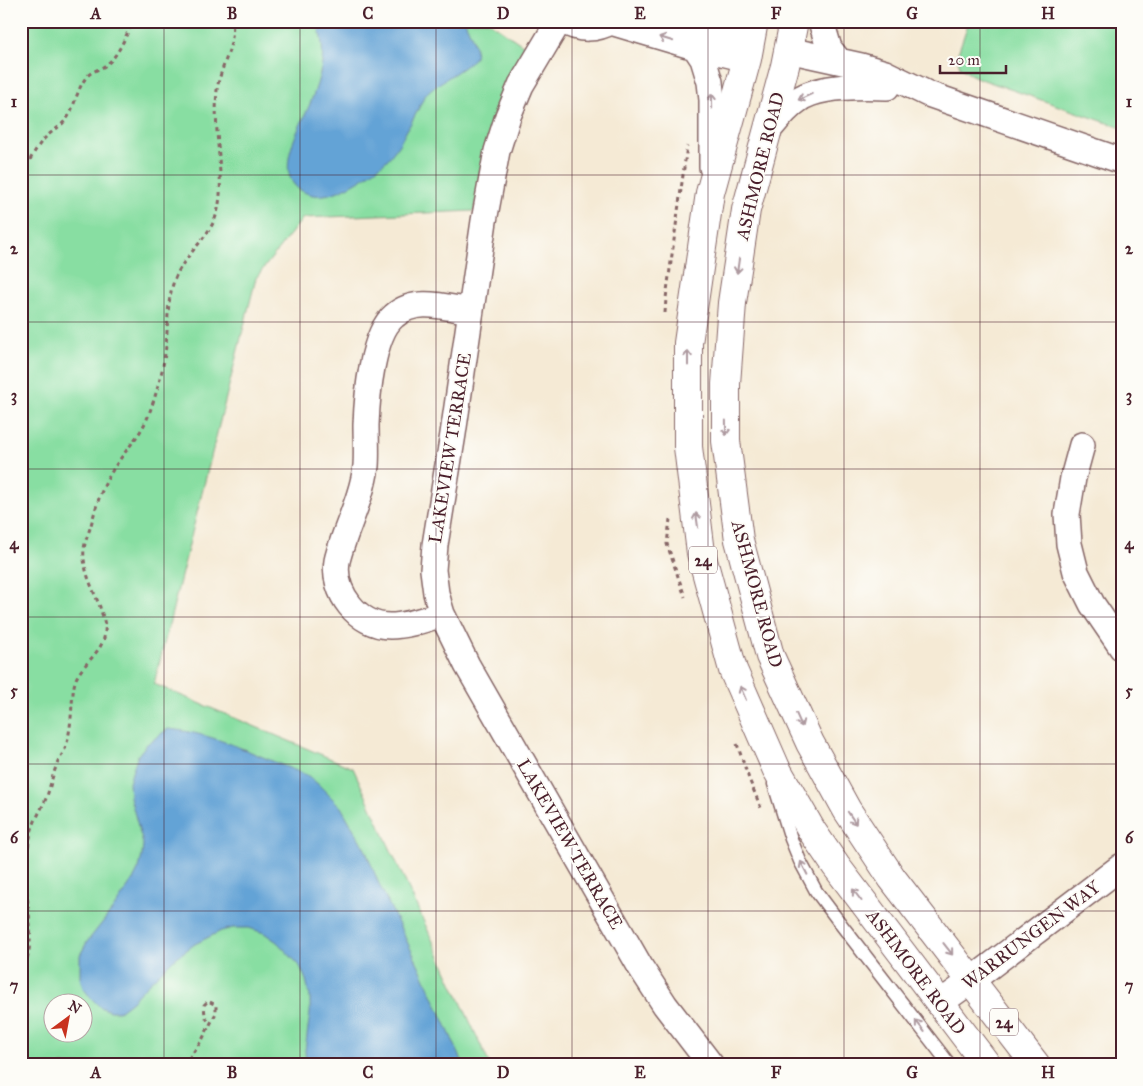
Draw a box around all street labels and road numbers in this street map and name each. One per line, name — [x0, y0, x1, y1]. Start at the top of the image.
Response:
street label: ASHMORE ROAD — [731, 90, 789, 243]
street label: LAKEVIEW TERRACE — [424, 351, 476, 545]
street label: ASHMORE ROAD — [727, 517, 787, 670]
road number: 24 — [689, 546, 717, 574]
street label: LAKEVIEW TERRACE — [512, 755, 628, 933]
street label: WARRUNGEN WAY — [958, 876, 1105, 994]
street label: ASHMORE ROAD — [861, 904, 970, 1039]
road number: 24 — [990, 1009, 1018, 1036]

